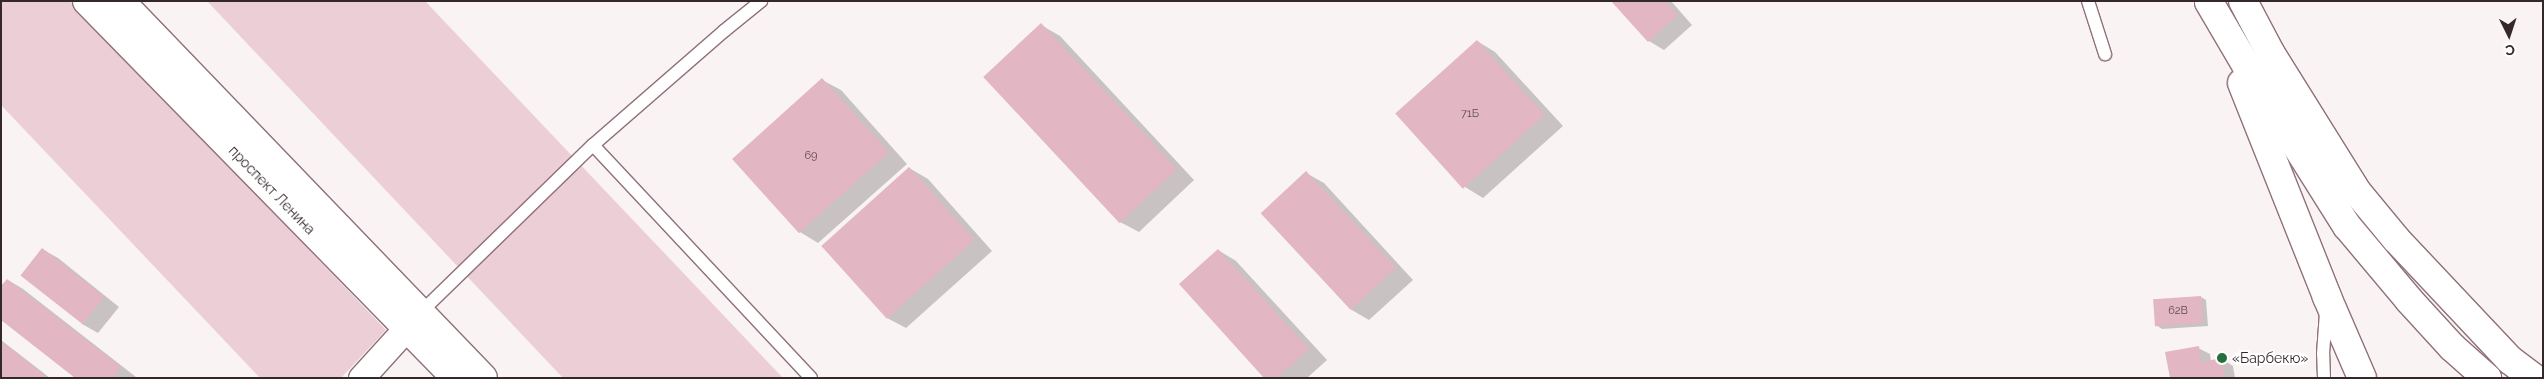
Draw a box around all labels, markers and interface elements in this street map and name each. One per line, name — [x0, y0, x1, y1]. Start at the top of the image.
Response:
north arrow — [2484, 10, 2534, 60]
text: С — [2505, 42, 2515, 58]
house number: 71Б — [1461, 107, 1479, 121]
street label: проспект Ленина — [225, 142, 319, 238]
house number: 69 — [804, 149, 818, 163]
house number: 62В — [2168, 304, 2188, 318]
place label: «Барбекю» — [2232, 350, 2308, 366]
marker: «Барбекю» — [2216, 352, 2228, 364]

